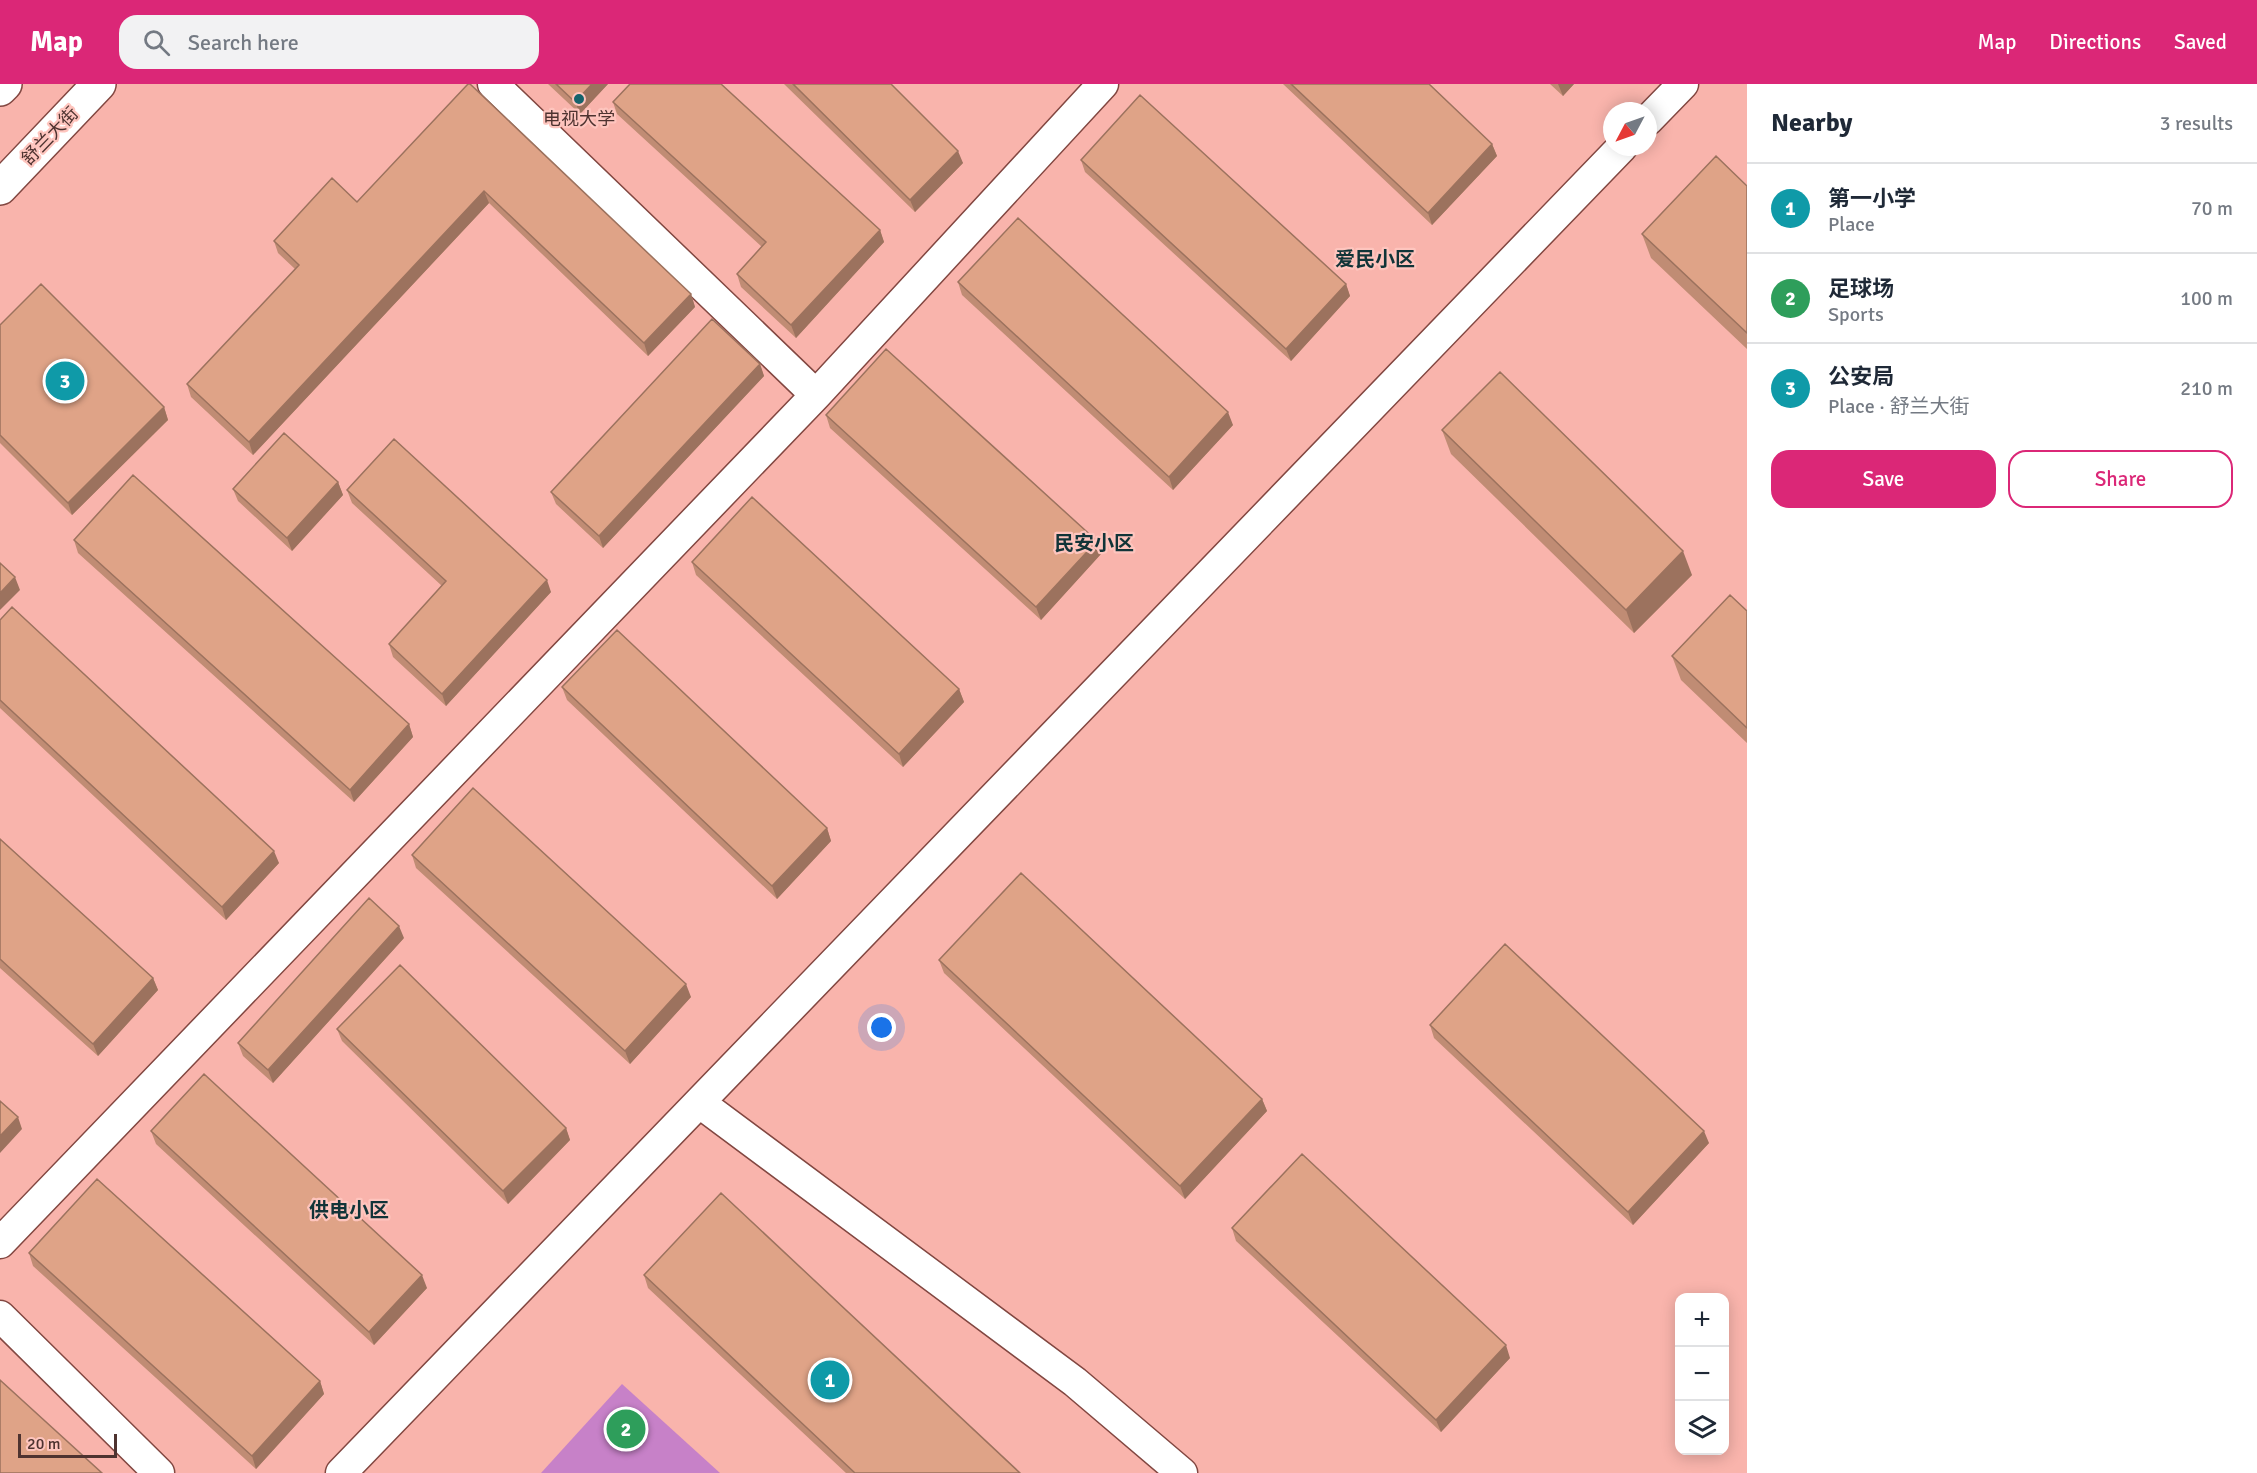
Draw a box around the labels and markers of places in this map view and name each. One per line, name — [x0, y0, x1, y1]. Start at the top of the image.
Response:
marker: 电视大学 — [572, 92, 586, 106]
place label: 电视大学 — [543, 108, 615, 130]
pin: 3 — [46, 358, 84, 404]
pin: 1 — [810, 1358, 850, 1402]
pin: 2 — [606, 1406, 646, 1452]

